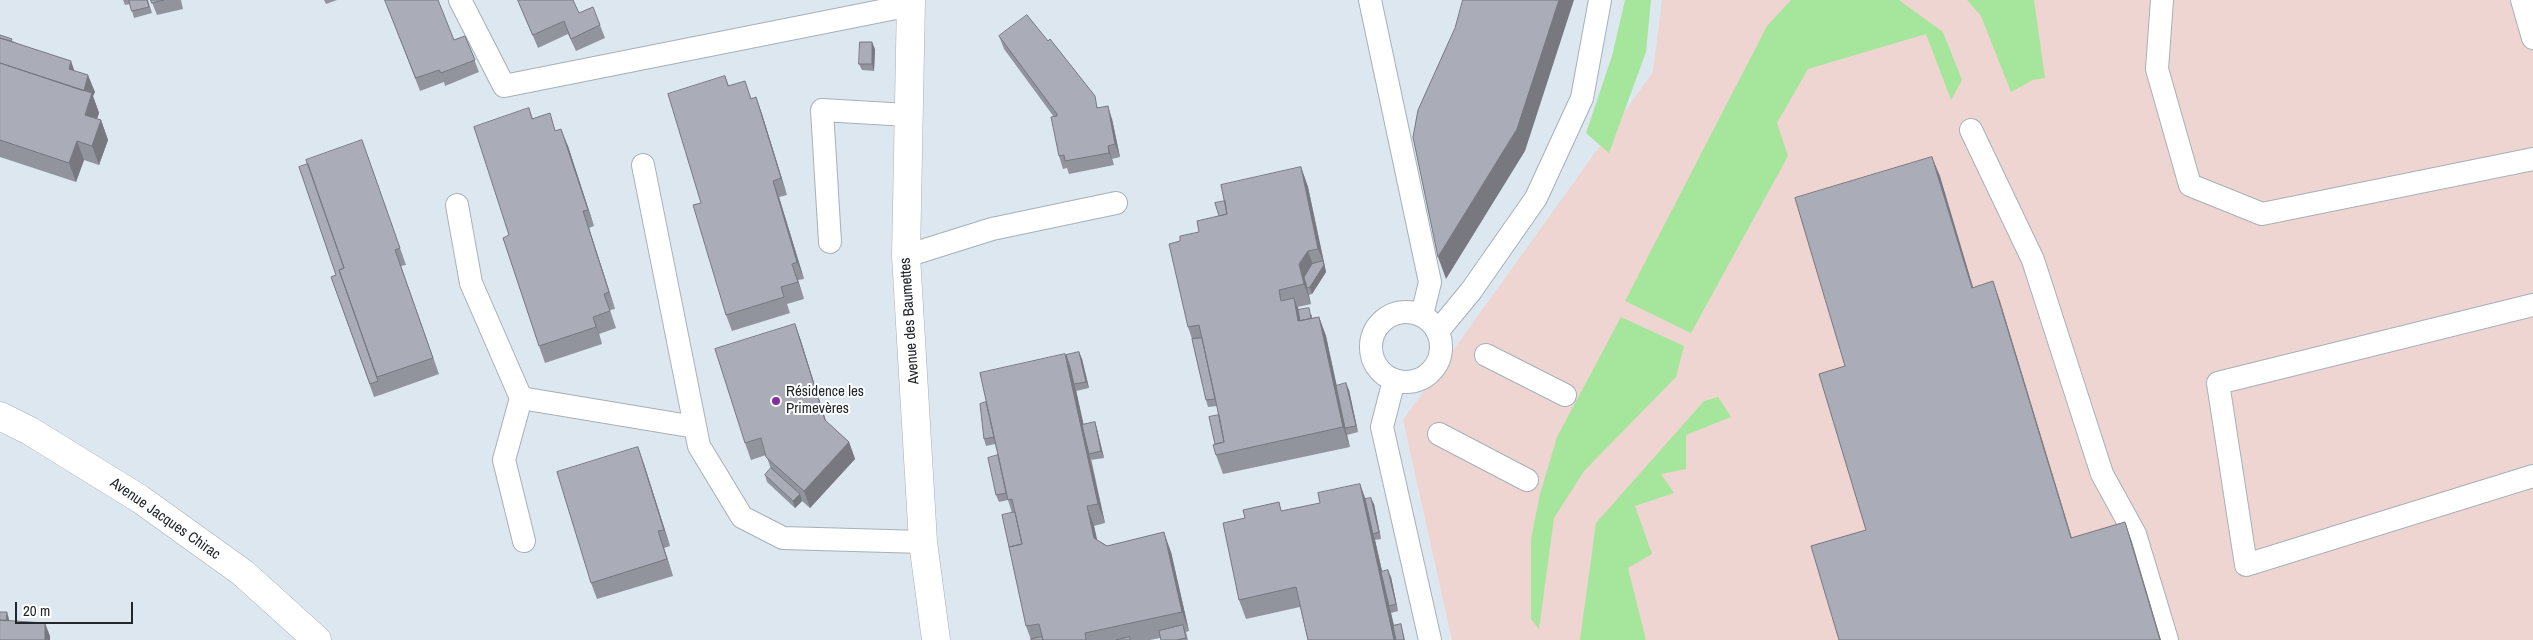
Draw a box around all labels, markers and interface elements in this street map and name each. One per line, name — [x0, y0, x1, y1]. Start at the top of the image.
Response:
street label: Avenue des Baumettes — [897, 257, 923, 385]
place label: Résidence les Primevères — [786, 383, 864, 418]
marker: Résidence les Primevères — [770, 395, 782, 407]
street label: Avenue Jacques Chirac — [106, 474, 224, 564]
scale bar — [18, 592, 135, 624]
text: 20 m — [23, 600, 50, 621]

